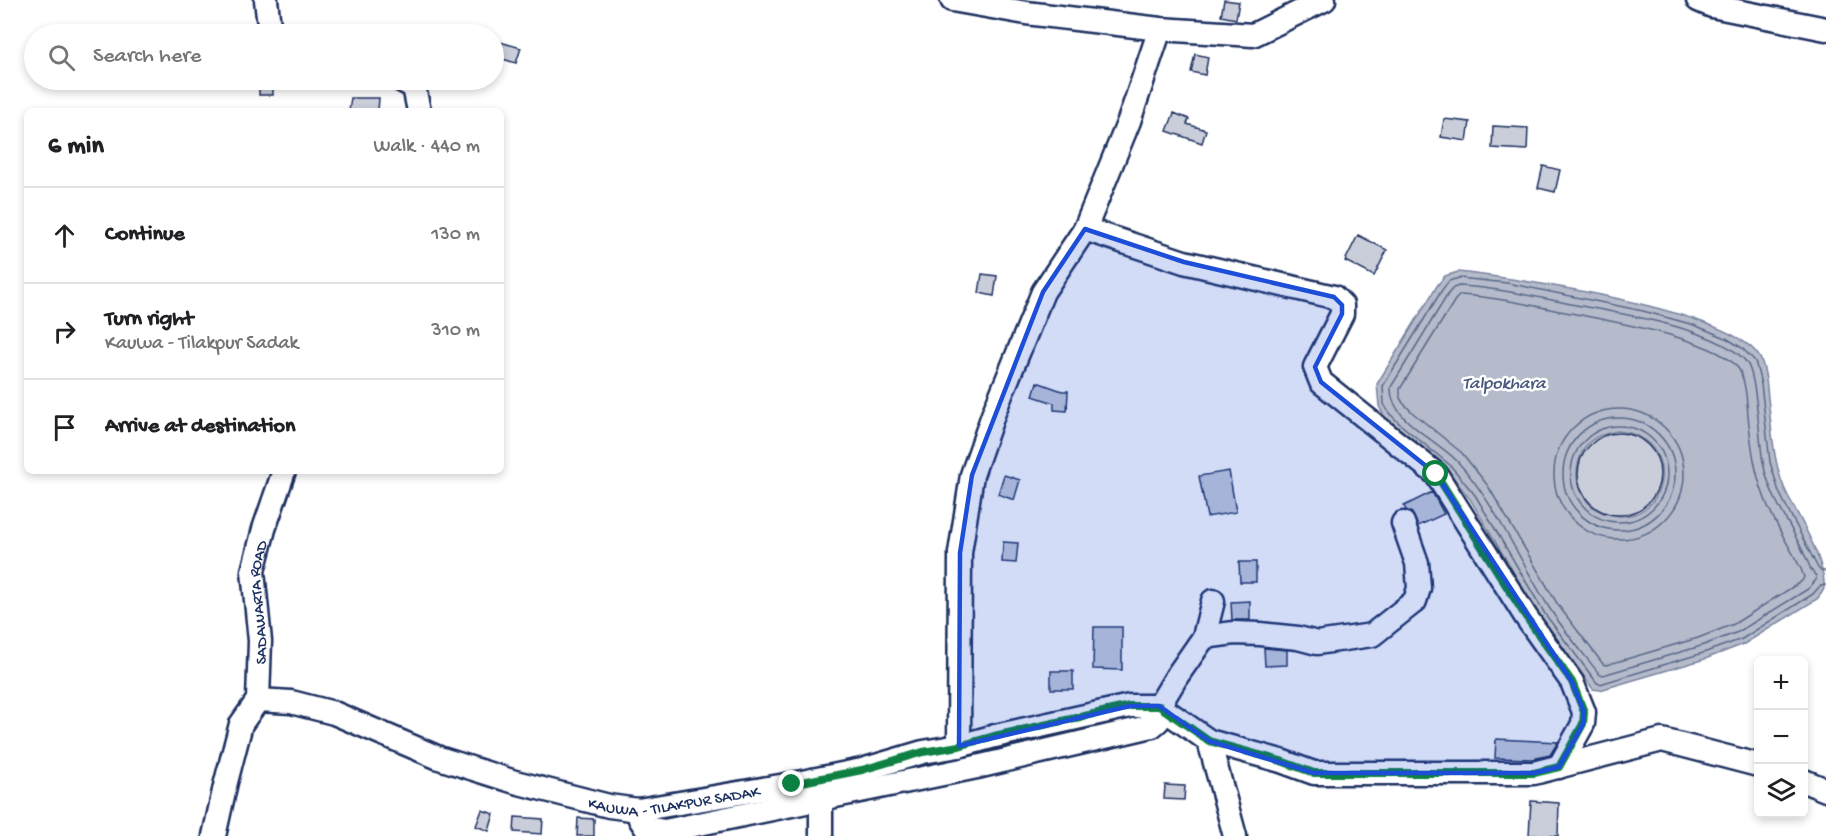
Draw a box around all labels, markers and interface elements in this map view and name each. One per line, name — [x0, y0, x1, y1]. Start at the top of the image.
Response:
search box — [24, 24, 504, 90]
icon: search — [45, 41, 78, 74]
text: Search here — [93, 44, 201, 70]
text: 6 min — [48, 132, 104, 163]
text: Walk · 440 m — [374, 136, 480, 159]
icon: ahead — [48, 219, 81, 252]
text: Continue — [105, 222, 185, 248]
text: 130 m — [431, 224, 480, 247]
text: Turn right — [105, 307, 193, 333]
icon: right — [48, 315, 81, 348]
text: 310 m — [431, 320, 480, 343]
text: Kauwa - Tilakpur Sadak — [105, 333, 298, 356]
water label: Talpokhara — [1462, 374, 1547, 395]
icon: arrive — [48, 411, 81, 444]
text: Arrive at destination — [105, 414, 295, 440]
route start — [1422, 460, 1448, 486]
street label: SADAWARTA ROAD — [247, 538, 274, 665]
map controls — [1754, 656, 1808, 818]
button: + — [1754, 656, 1808, 710]
button: − — [1754, 710, 1808, 764]
button: layers — [1754, 764, 1808, 818]
route end — [778, 770, 804, 796]
street label: KAUWA - TILAKPUR SADAK — [586, 783, 763, 823]

